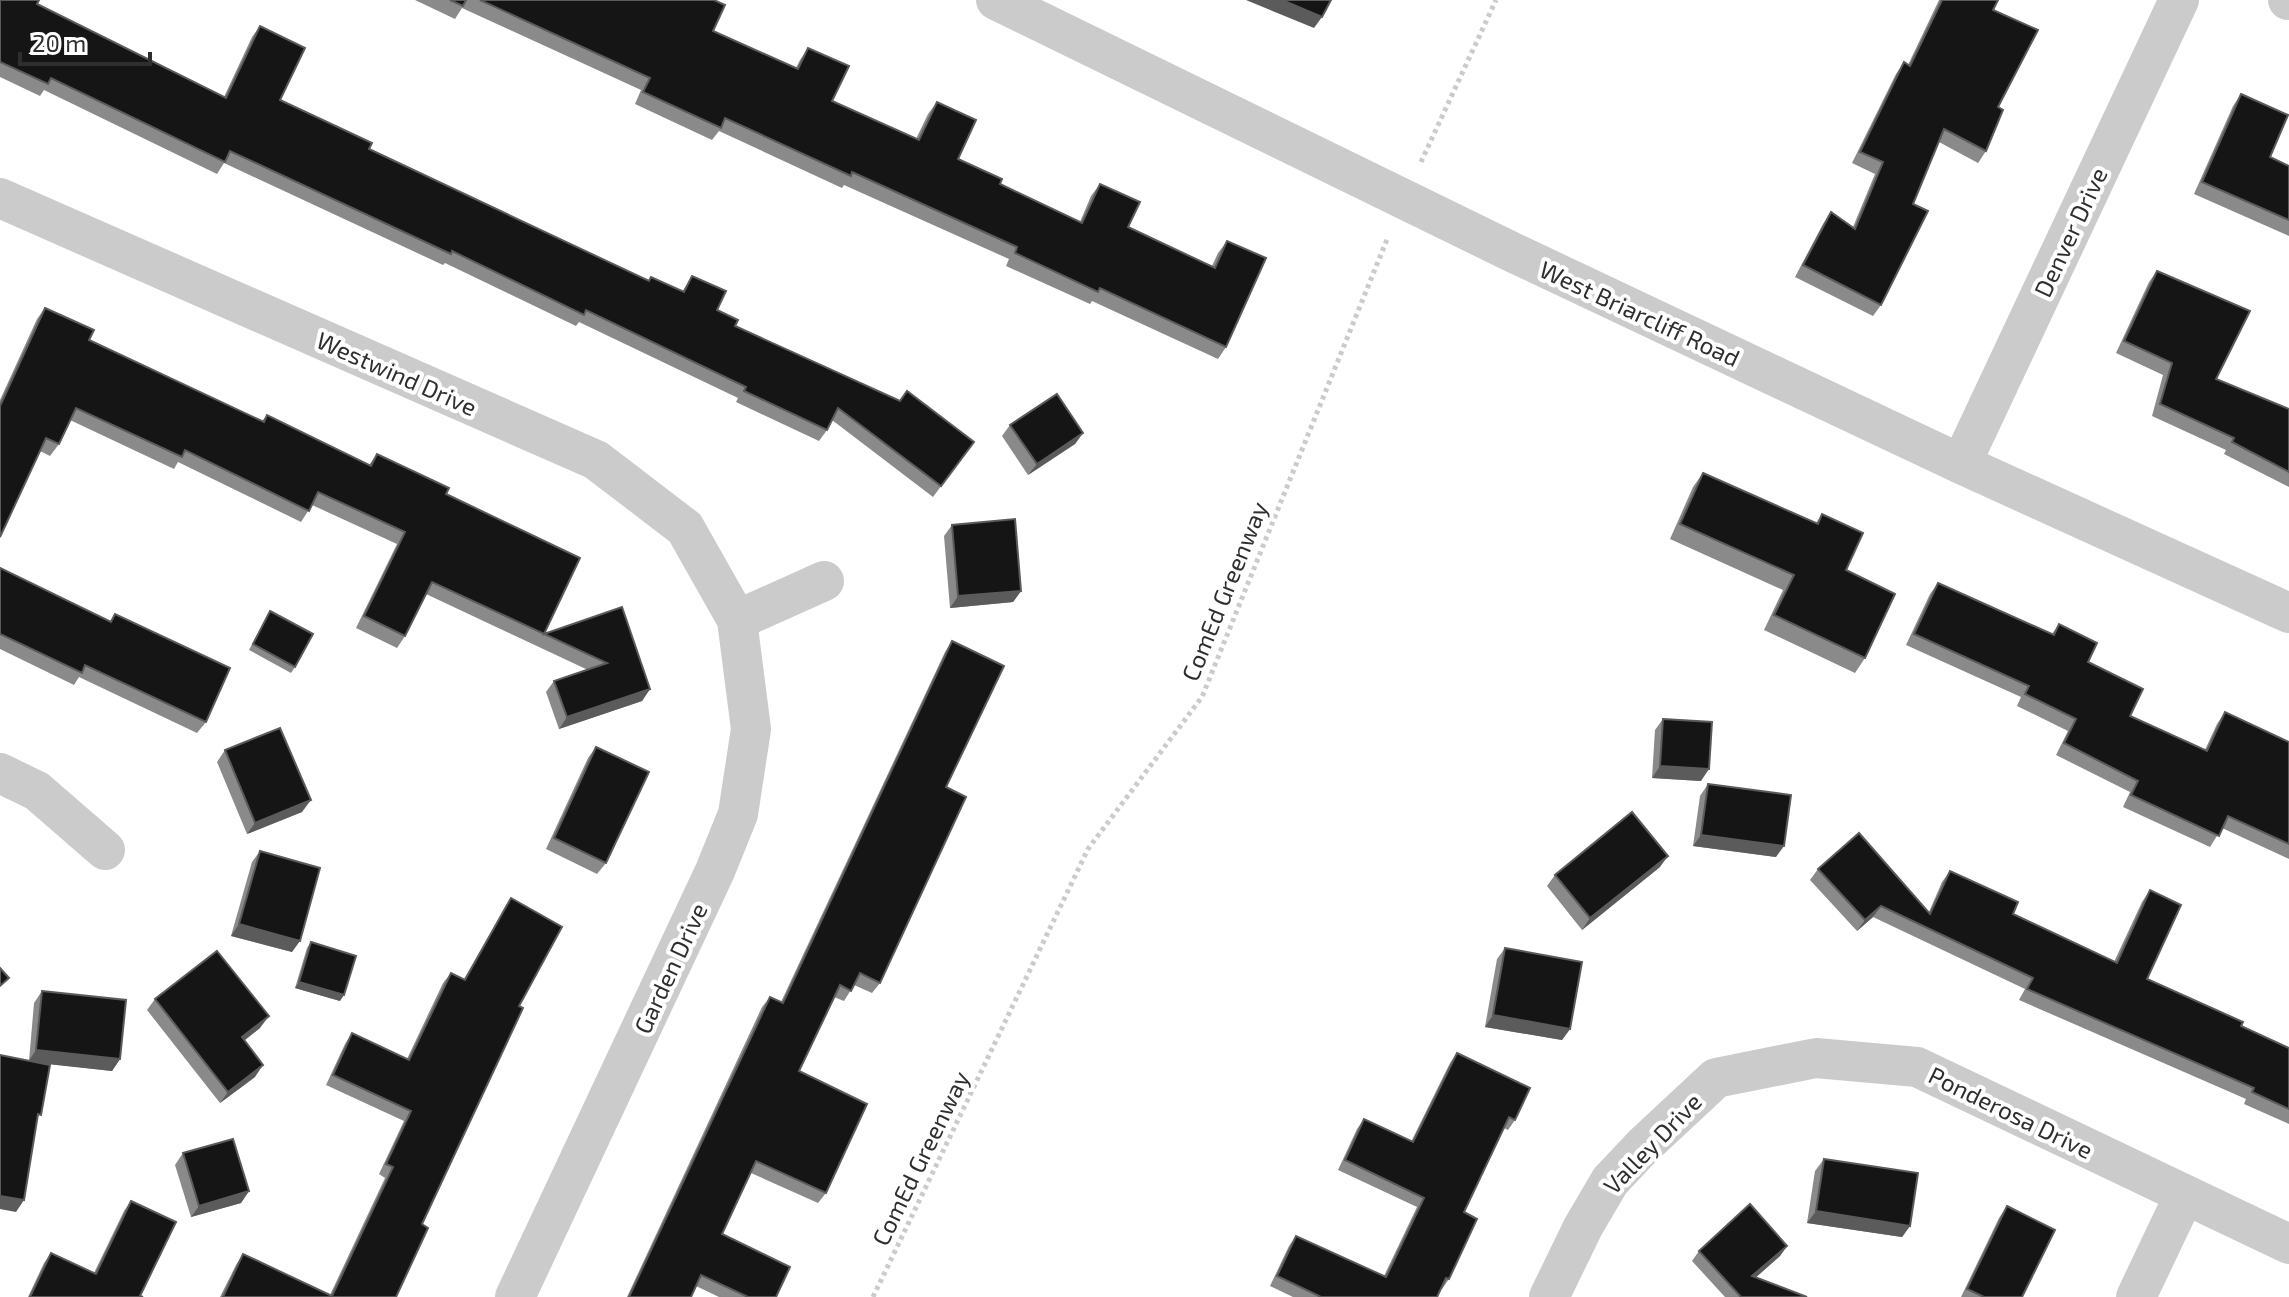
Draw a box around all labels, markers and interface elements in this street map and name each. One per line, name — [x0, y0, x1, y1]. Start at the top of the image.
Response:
scale bar — [20, 16, 150, 66]
text: 20 m — [32, 28, 86, 57]
street label: Denver Drive — [2027, 163, 2113, 301]
street label: West Briarcliff Road — [1535, 254, 1745, 372]
street label: Westwind Drive — [312, 325, 482, 421]
street label: ComEd Greenway — [1175, 497, 1273, 685]
street label: Garden Drive — [627, 898, 713, 1038]
street label: Ponderosa Drive — [1924, 1060, 2098, 1164]
street label: ComEd Greenway — [865, 1066, 975, 1250]
street label: Valley Drive — [1597, 1087, 1707, 1199]

